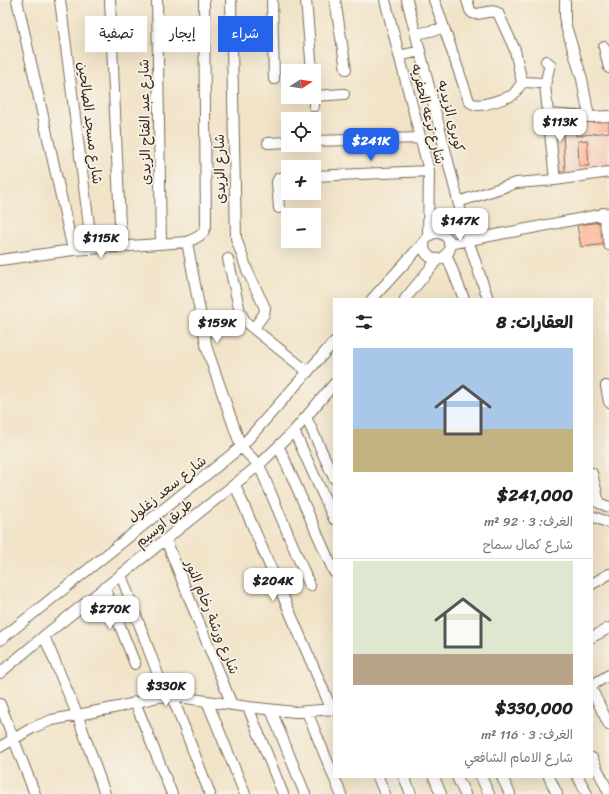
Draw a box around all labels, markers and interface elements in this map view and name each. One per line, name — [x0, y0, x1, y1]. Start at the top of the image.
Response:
chip: تصفية — [85, 16, 147, 52]
chip: إيجار — [155, 16, 210, 52]
chip: شراء — [218, 16, 273, 52]
street label: شارع عبد الفتاح الزيدى — [131, 59, 159, 185]
street label: شارع مسجد الصالحين — [70, 60, 110, 186]
street label: شارع ترعه الحفريه — [403, 61, 453, 167]
north arrow — [281, 64, 321, 104]
map controls — [281, 64, 321, 248]
street label: كوبرى الزيديه — [430, 77, 472, 155]
pin: $113K — [532, 109, 588, 143]
text: $113K — [543, 110, 577, 133]
button: locate — [281, 112, 321, 152]
pin: $241K — [343, 128, 399, 162]
text: $241K — [352, 129, 390, 152]
street label: شارع الزيدى — [207, 134, 233, 204]
button: + — [281, 160, 321, 200]
button: − — [281, 208, 321, 248]
pin: $147K — [432, 208, 488, 242]
text: $147K — [441, 209, 479, 232]
pin: $115K — [73, 225, 129, 259]
text: $115K — [83, 226, 119, 249]
text: العقارات: 8 — [496, 307, 573, 337]
pin: $159K — [189, 310, 245, 344]
text: $159K — [198, 311, 236, 334]
icon: filters — [353, 311, 375, 333]
icon: home — [427, 374, 499, 446]
street label: شارع سعد زغلول — [122, 449, 212, 529]
text: $241,000 — [497, 480, 573, 510]
street label: طريق اوسيم — [129, 492, 199, 554]
text: الغرف: 3 · 92 m² — [484, 510, 573, 533]
text: شارع كمال سماح — [483, 533, 573, 556]
street label: شارع ورشة رخام النور — [177, 555, 247, 678]
pin: $204K — [245, 568, 301, 602]
text: $204K — [253, 569, 293, 592]
icon: home — [427, 587, 499, 659]
pin: $270K — [82, 596, 138, 630]
text: $270K — [90, 597, 130, 620]
pin: $330K — [138, 673, 194, 707]
text: $330K — [146, 674, 186, 697]
text: $330,000 — [495, 693, 573, 723]
text: الغرف: 3 · 116 m² — [481, 723, 573, 746]
text: شارع الامام الشافعي — [464, 746, 573, 769]

